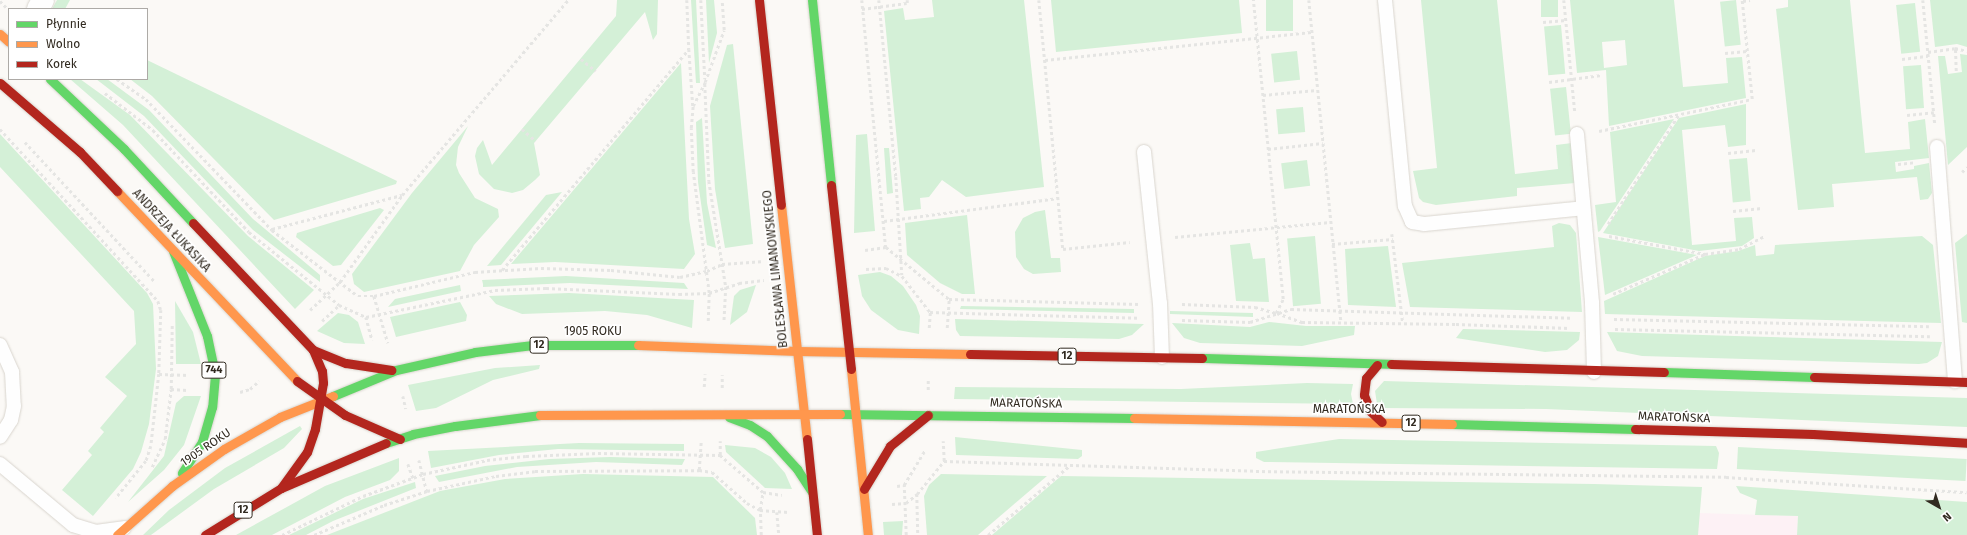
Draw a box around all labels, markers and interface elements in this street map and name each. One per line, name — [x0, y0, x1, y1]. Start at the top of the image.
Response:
legend — [8, 8, 148, 80]
text: Płynnie — [46, 17, 87, 31]
text: Wolno — [46, 37, 80, 51]
text: Korek — [46, 57, 77, 71]
street label: ANDRZEJA ŁUKASIKA — [129, 187, 213, 275]
street label: BOLESŁAWA LIMANOWSKIEGO — [761, 189, 791, 349]
street label: 1905 ROKU — [564, 325, 622, 339]
road number: 12 — [529, 336, 549, 354]
road number: 12 — [1057, 347, 1077, 365]
road number: 744 — [201, 361, 227, 379]
street label: MARATOŃSKA — [990, 396, 1062, 412]
street label: MARATOŃSKA — [1313, 403, 1385, 417]
street label: MARATOŃSKA — [1638, 410, 1710, 426]
road number: 12 — [1401, 414, 1421, 432]
street label: 1905 ROKU — [178, 426, 234, 470]
north arrow — [1919, 487, 1959, 527]
road number: 12 — [233, 501, 253, 519]
text: N — [1940, 509, 1954, 524]

